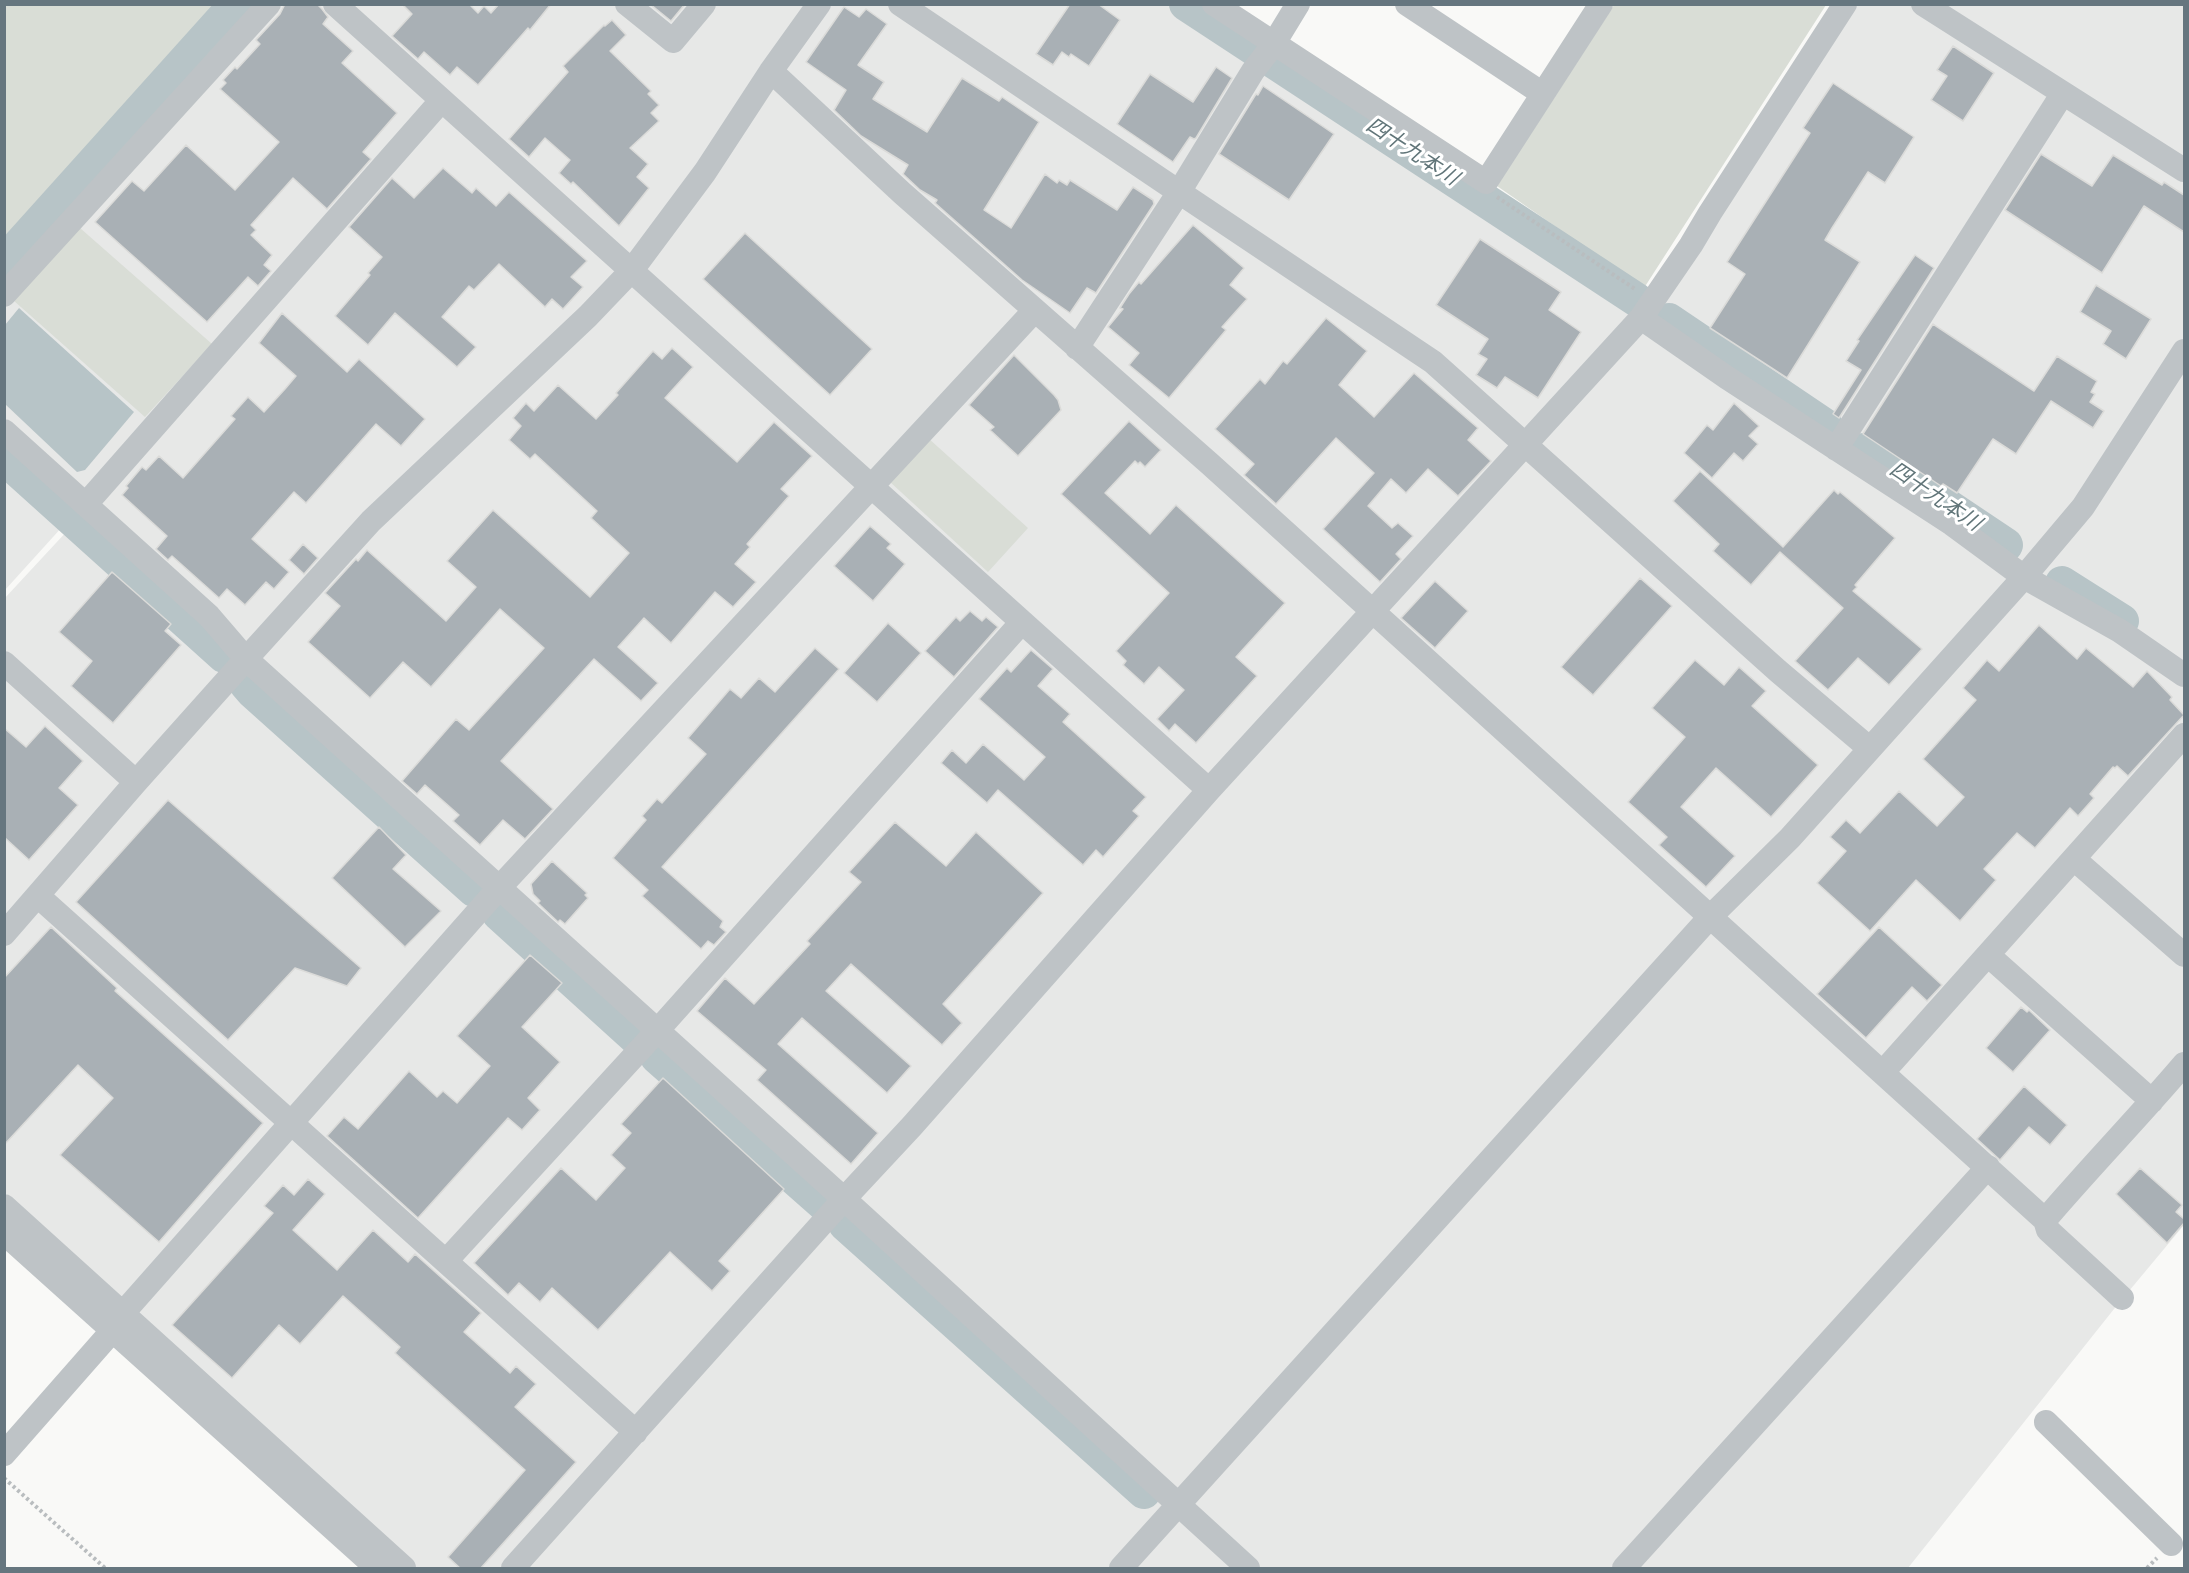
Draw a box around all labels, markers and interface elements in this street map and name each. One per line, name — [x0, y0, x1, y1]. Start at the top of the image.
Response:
water label: 四十九本川 — [1361, 113, 1463, 191]
water label: 四十九本川 — [1884, 457, 1986, 537]

